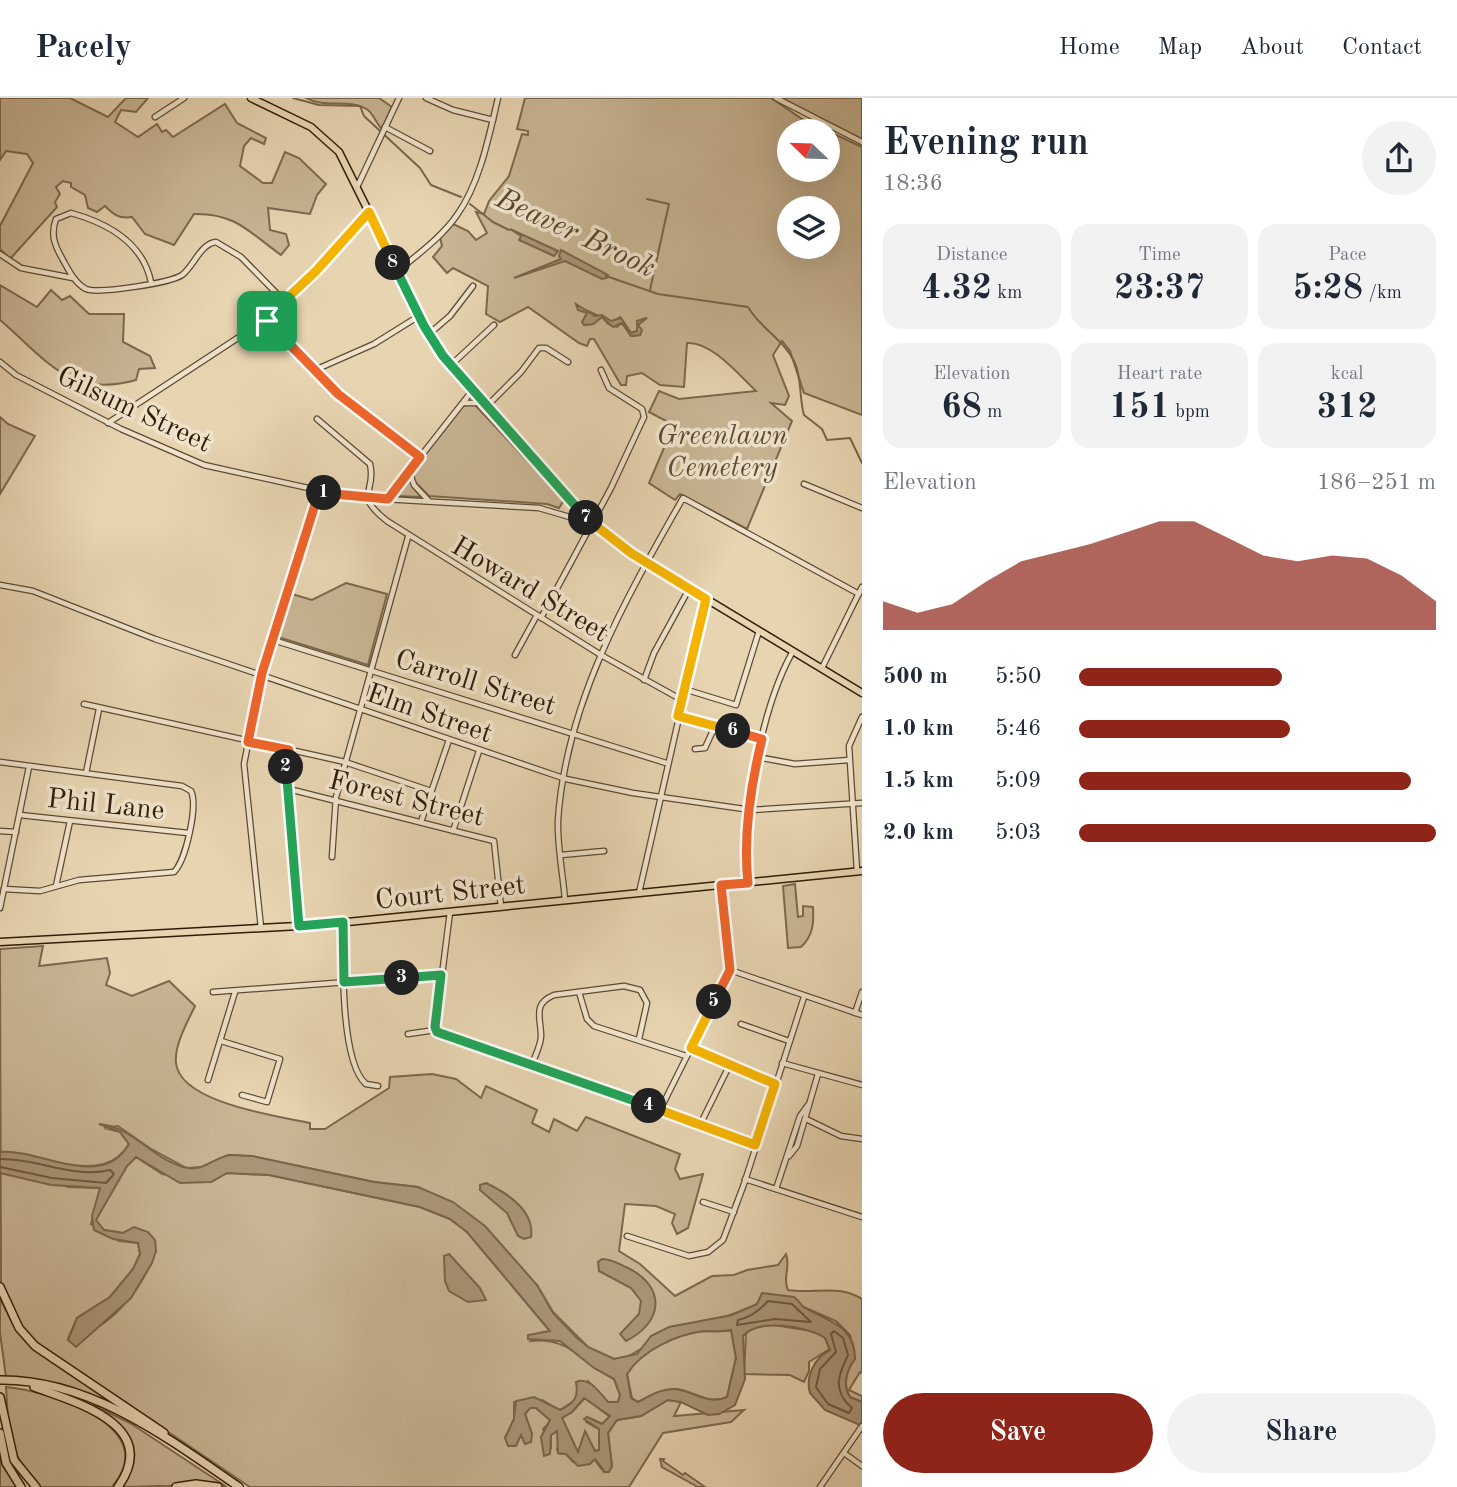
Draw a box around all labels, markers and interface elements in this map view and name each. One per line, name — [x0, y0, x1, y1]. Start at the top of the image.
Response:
text: Pacely — [35, 32, 132, 65]
text: Home — [1059, 36, 1120, 60]
text: Map — [1158, 36, 1202, 60]
text: About — [1240, 36, 1304, 60]
text: Contact — [1342, 36, 1422, 60]
north arrow — [777, 119, 840, 182]
map controls — [777, 119, 840, 259]
button: share — [1362, 121, 1436, 195]
text: Evening run — [883, 125, 1089, 163]
text: 18:36 — [883, 172, 943, 195]
water label: Beaver Brook — [490, 183, 660, 284]
button: layers — [777, 196, 840, 259]
pin: 8 — [376, 246, 410, 280]
text: Distance — [936, 246, 1008, 265]
text: Time — [1138, 246, 1181, 265]
text: Pace — [1328, 246, 1366, 265]
text: 8 — [387, 253, 398, 272]
text: 4.32 — [921, 271, 992, 306]
text: 23:37 — [1114, 271, 1205, 306]
text: 5:28 — [1292, 271, 1363, 306]
text: km — [992, 284, 1022, 303]
text: /km — [1363, 284, 1402, 303]
pin — [237, 291, 297, 351]
icon: arrive — [248, 302, 286, 340]
street label: Gilsum Street — [52, 363, 215, 459]
text: Elevation — [933, 365, 1010, 384]
text: Heart rate — [1117, 365, 1202, 384]
text: kcal — [1331, 365, 1364, 384]
text: 68 — [941, 390, 982, 425]
text: 151 — [1109, 390, 1170, 425]
text: 312 — [1317, 390, 1378, 425]
text: m — [982, 403, 1002, 422]
text: bpm — [1170, 403, 1210, 422]
park label: Greenlawn Cemetery — [657, 423, 787, 483]
text: Elevation — [883, 471, 977, 494]
text: 186–251 m — [1317, 471, 1436, 494]
pin: 1 — [306, 476, 342, 510]
text: 1 — [318, 483, 329, 502]
pin: 7 — [568, 500, 604, 536]
text: 7 — [580, 508, 591, 527]
street label: Howard Street — [446, 533, 613, 648]
street label: Carroll Street — [391, 646, 559, 722]
text: 500 m — [883, 665, 948, 688]
text: 5:50 — [995, 665, 1041, 688]
street label: Elm Street — [362, 680, 496, 749]
pin: 6 — [716, 714, 750, 748]
text: 1.0 km — [883, 717, 954, 740]
text: 5:46 — [995, 717, 1041, 740]
text: 6 — [727, 721, 738, 740]
pin: 2 — [268, 750, 304, 784]
text: 2 — [280, 757, 291, 776]
street label: Forest Street — [326, 767, 487, 833]
text: 1.5 km — [883, 769, 954, 792]
text: 5:09 — [995, 769, 1041, 792]
street label: Phil Lane — [46, 786, 166, 826]
text: 2.0 km — [883, 821, 954, 844]
text: 5:03 — [995, 821, 1041, 844]
street label: Court Street — [374, 872, 527, 916]
pin: 3 — [384, 960, 420, 996]
text: 3 — [396, 968, 407, 987]
pin: 5 — [696, 984, 732, 1020]
text: 5 — [708, 992, 719, 1011]
pin: 4 — [632, 1088, 666, 1124]
text: 4 — [643, 1096, 654, 1115]
button: Save — [883, 1393, 1153, 1473]
button: Share — [1167, 1393, 1436, 1473]

